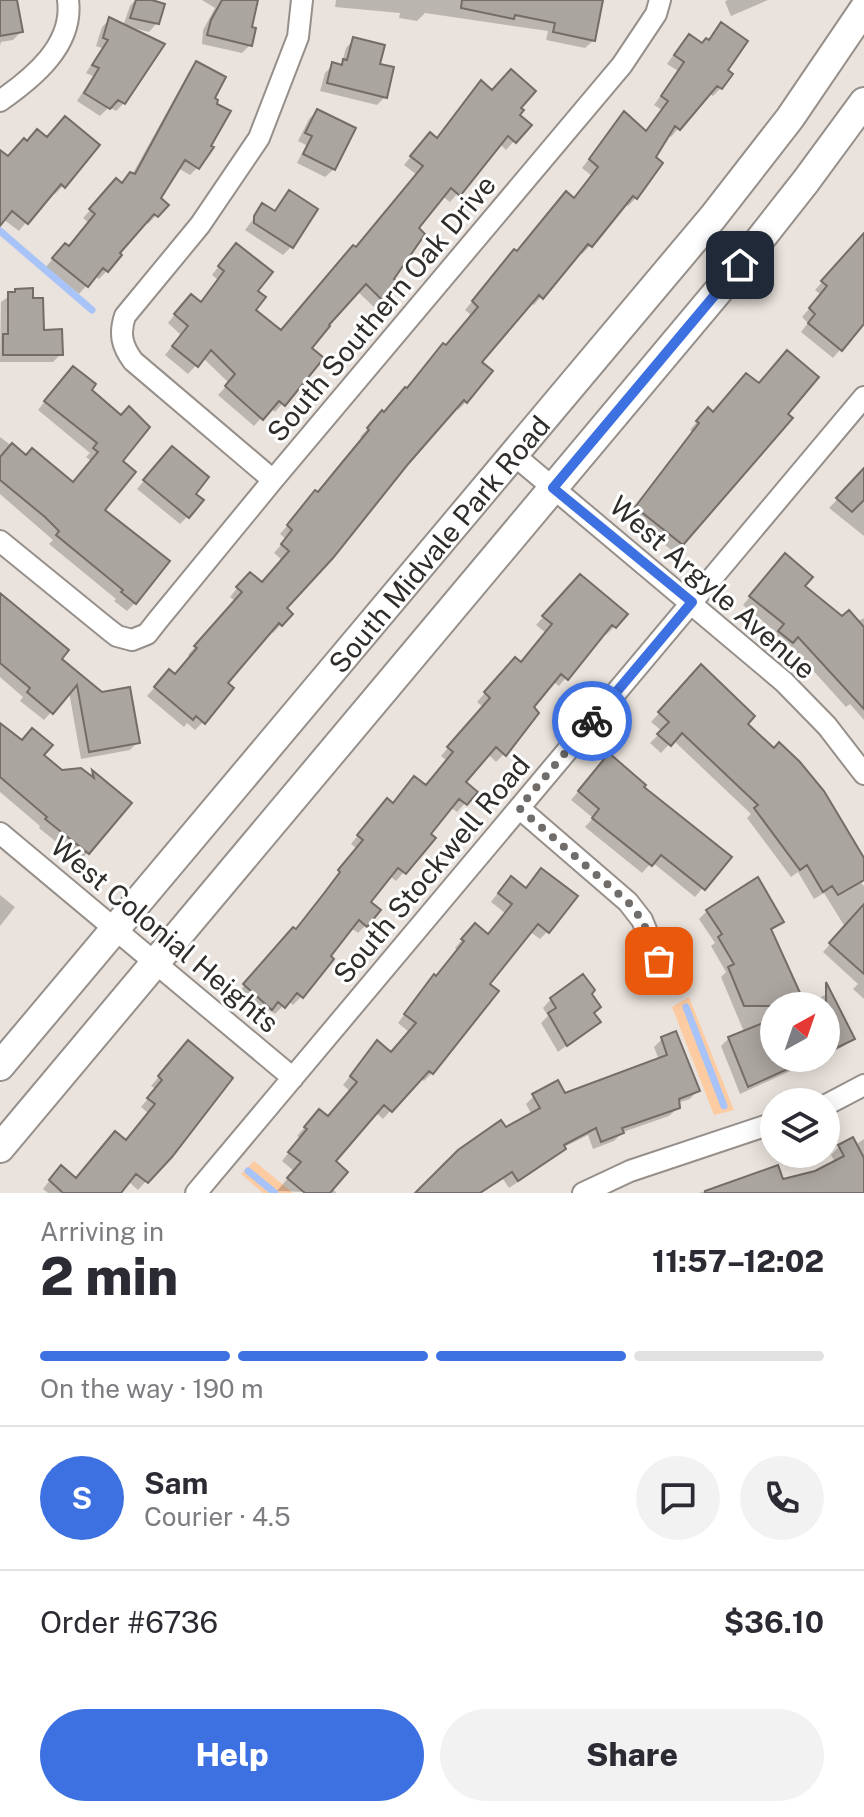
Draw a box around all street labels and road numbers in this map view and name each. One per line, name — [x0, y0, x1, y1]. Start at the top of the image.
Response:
street label: South Southern Oak Drive — [260, 168, 502, 448]
street label: South Midvale Park Road — [321, 408, 556, 679]
street label: West Argyle Avenue — [603, 489, 823, 685]
street label: South Stockwell Road — [326, 748, 536, 990]
street label: West Colonial Heights — [44, 829, 286, 1039]

